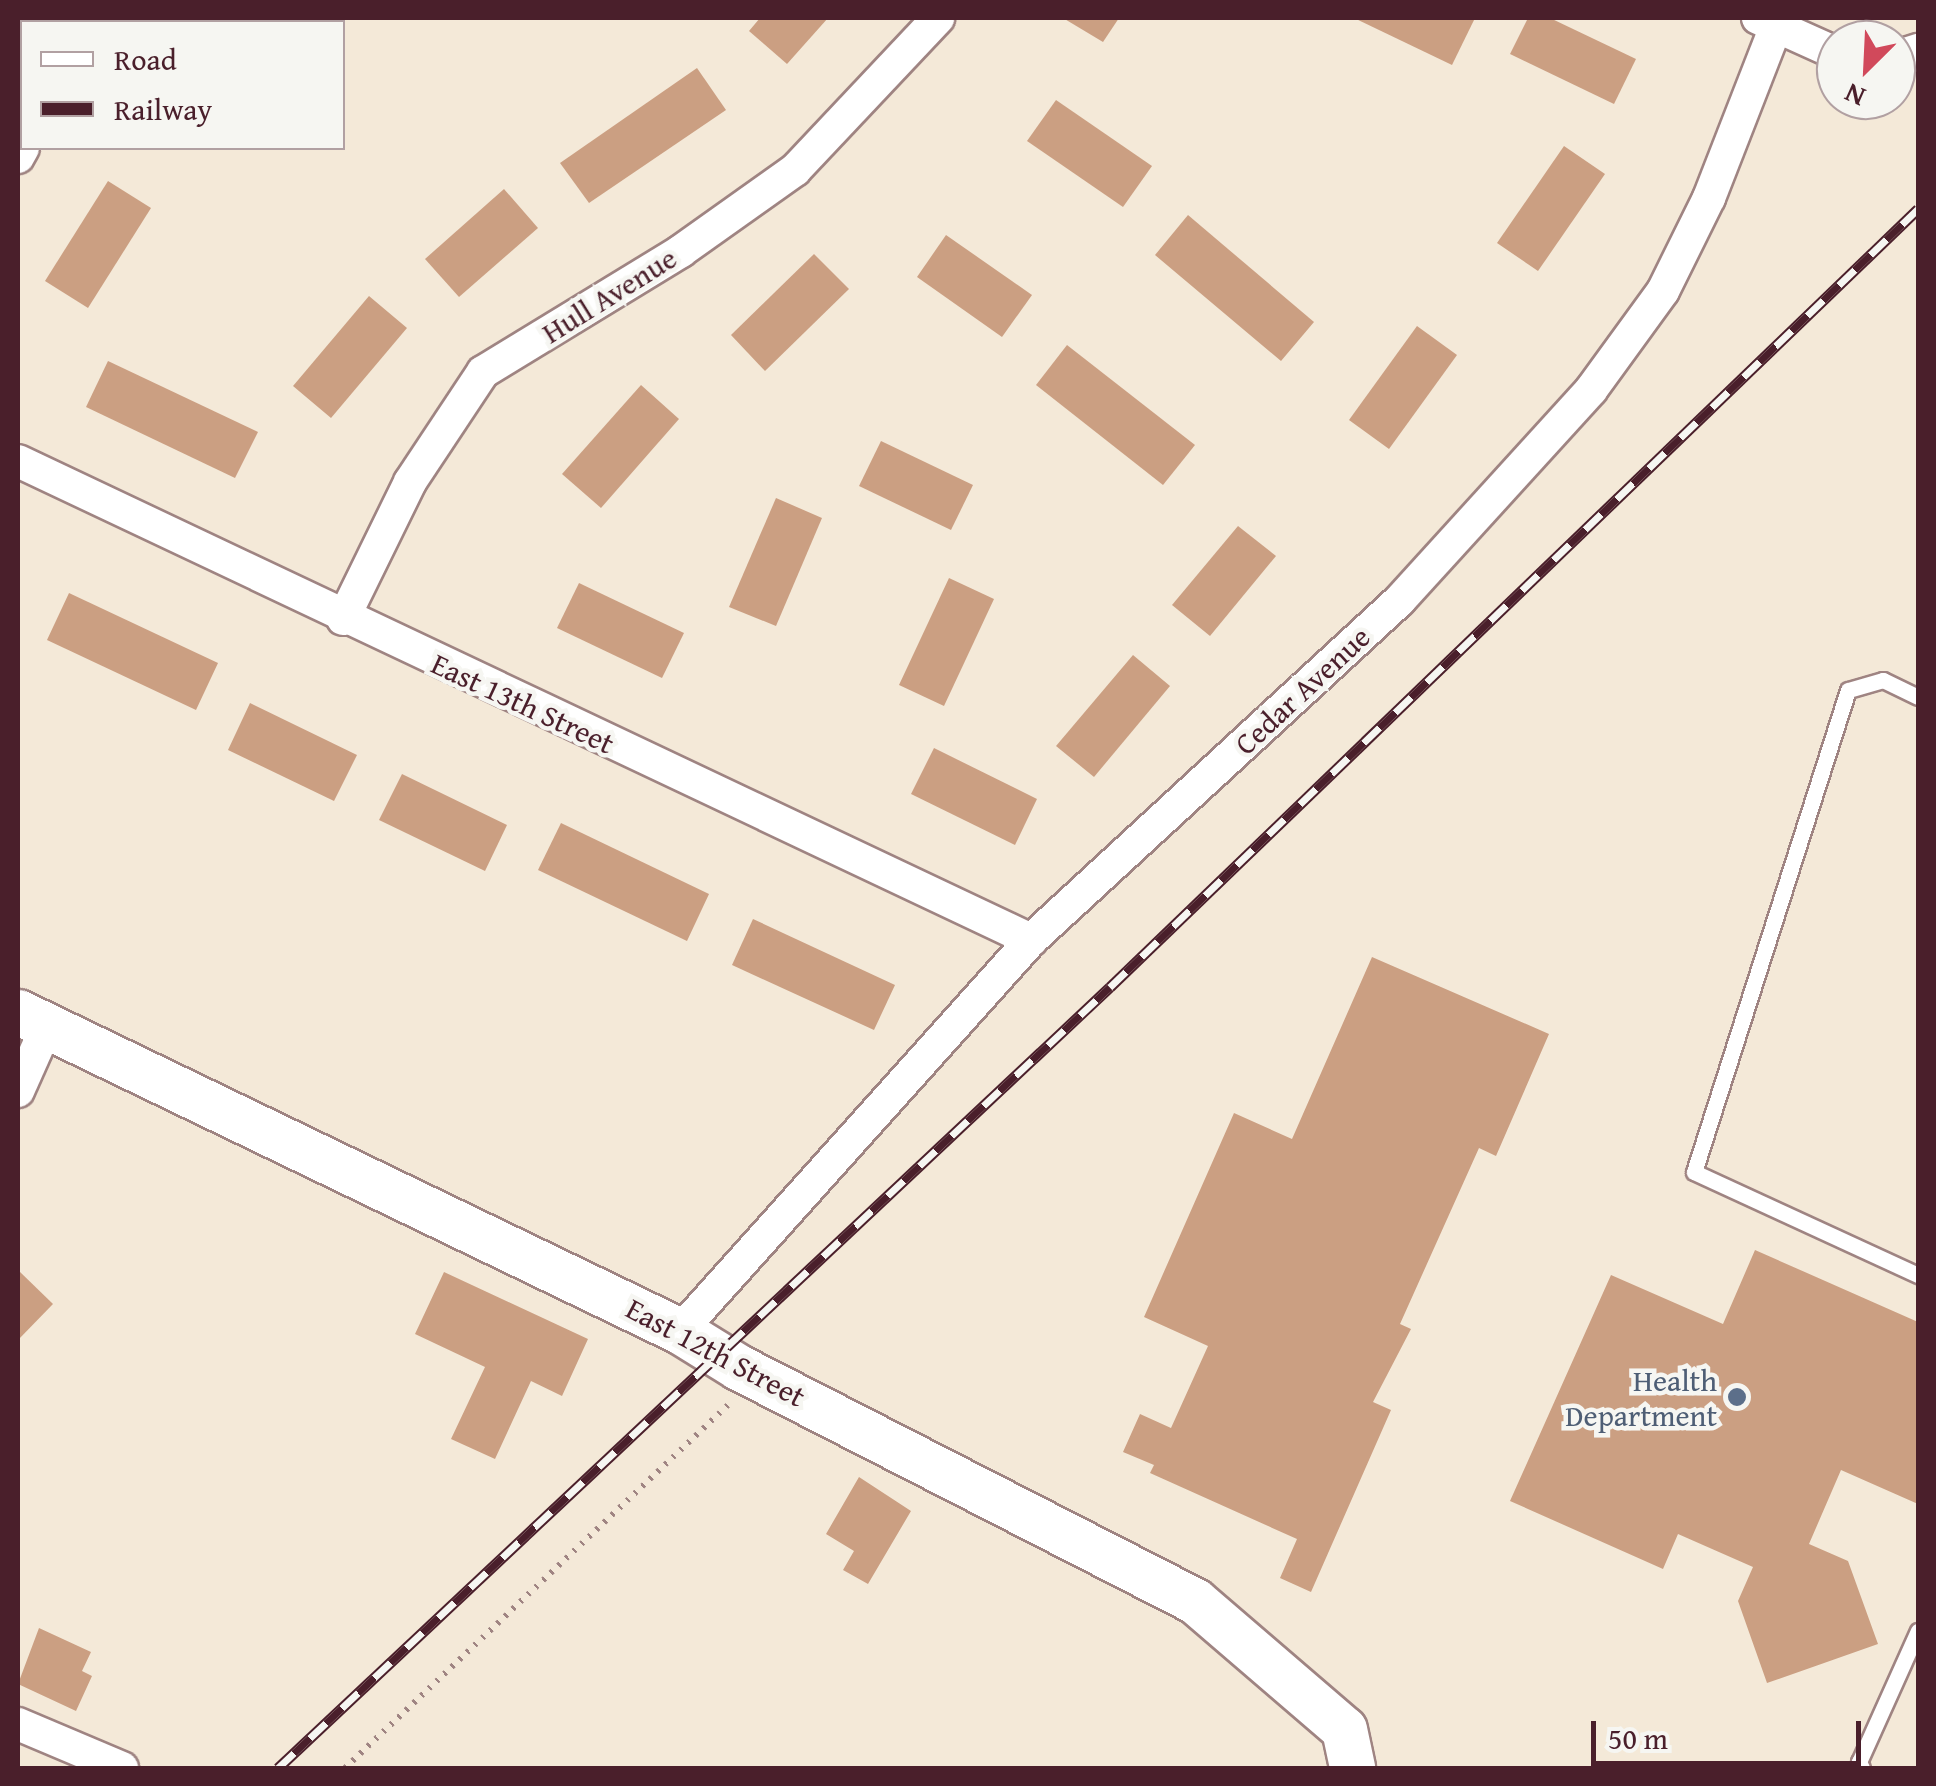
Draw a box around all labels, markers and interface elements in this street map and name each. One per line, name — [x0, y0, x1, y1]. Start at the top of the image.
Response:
legend — [20, 20, 345, 150]
north arrow — [1816, 20, 1916, 120]
text: Road — [114, 37, 177, 81]
text: N — [1838, 74, 1871, 119]
text: Railway — [114, 87, 212, 131]
street label: Hull Avenue — [535, 240, 683, 350]
street label: Cedar Avenue — [1227, 618, 1377, 762]
street label: East 13th Street — [426, 645, 620, 761]
street label: East 12th Street — [620, 1290, 812, 1414]
place label: Health Department — [1565, 1362, 1717, 1432]
marker: Health Department — [1726, 1386, 1748, 1408]
scale bar — [1596, 1701, 1866, 1763]
text: 50 m — [1608, 1716, 1668, 1760]

